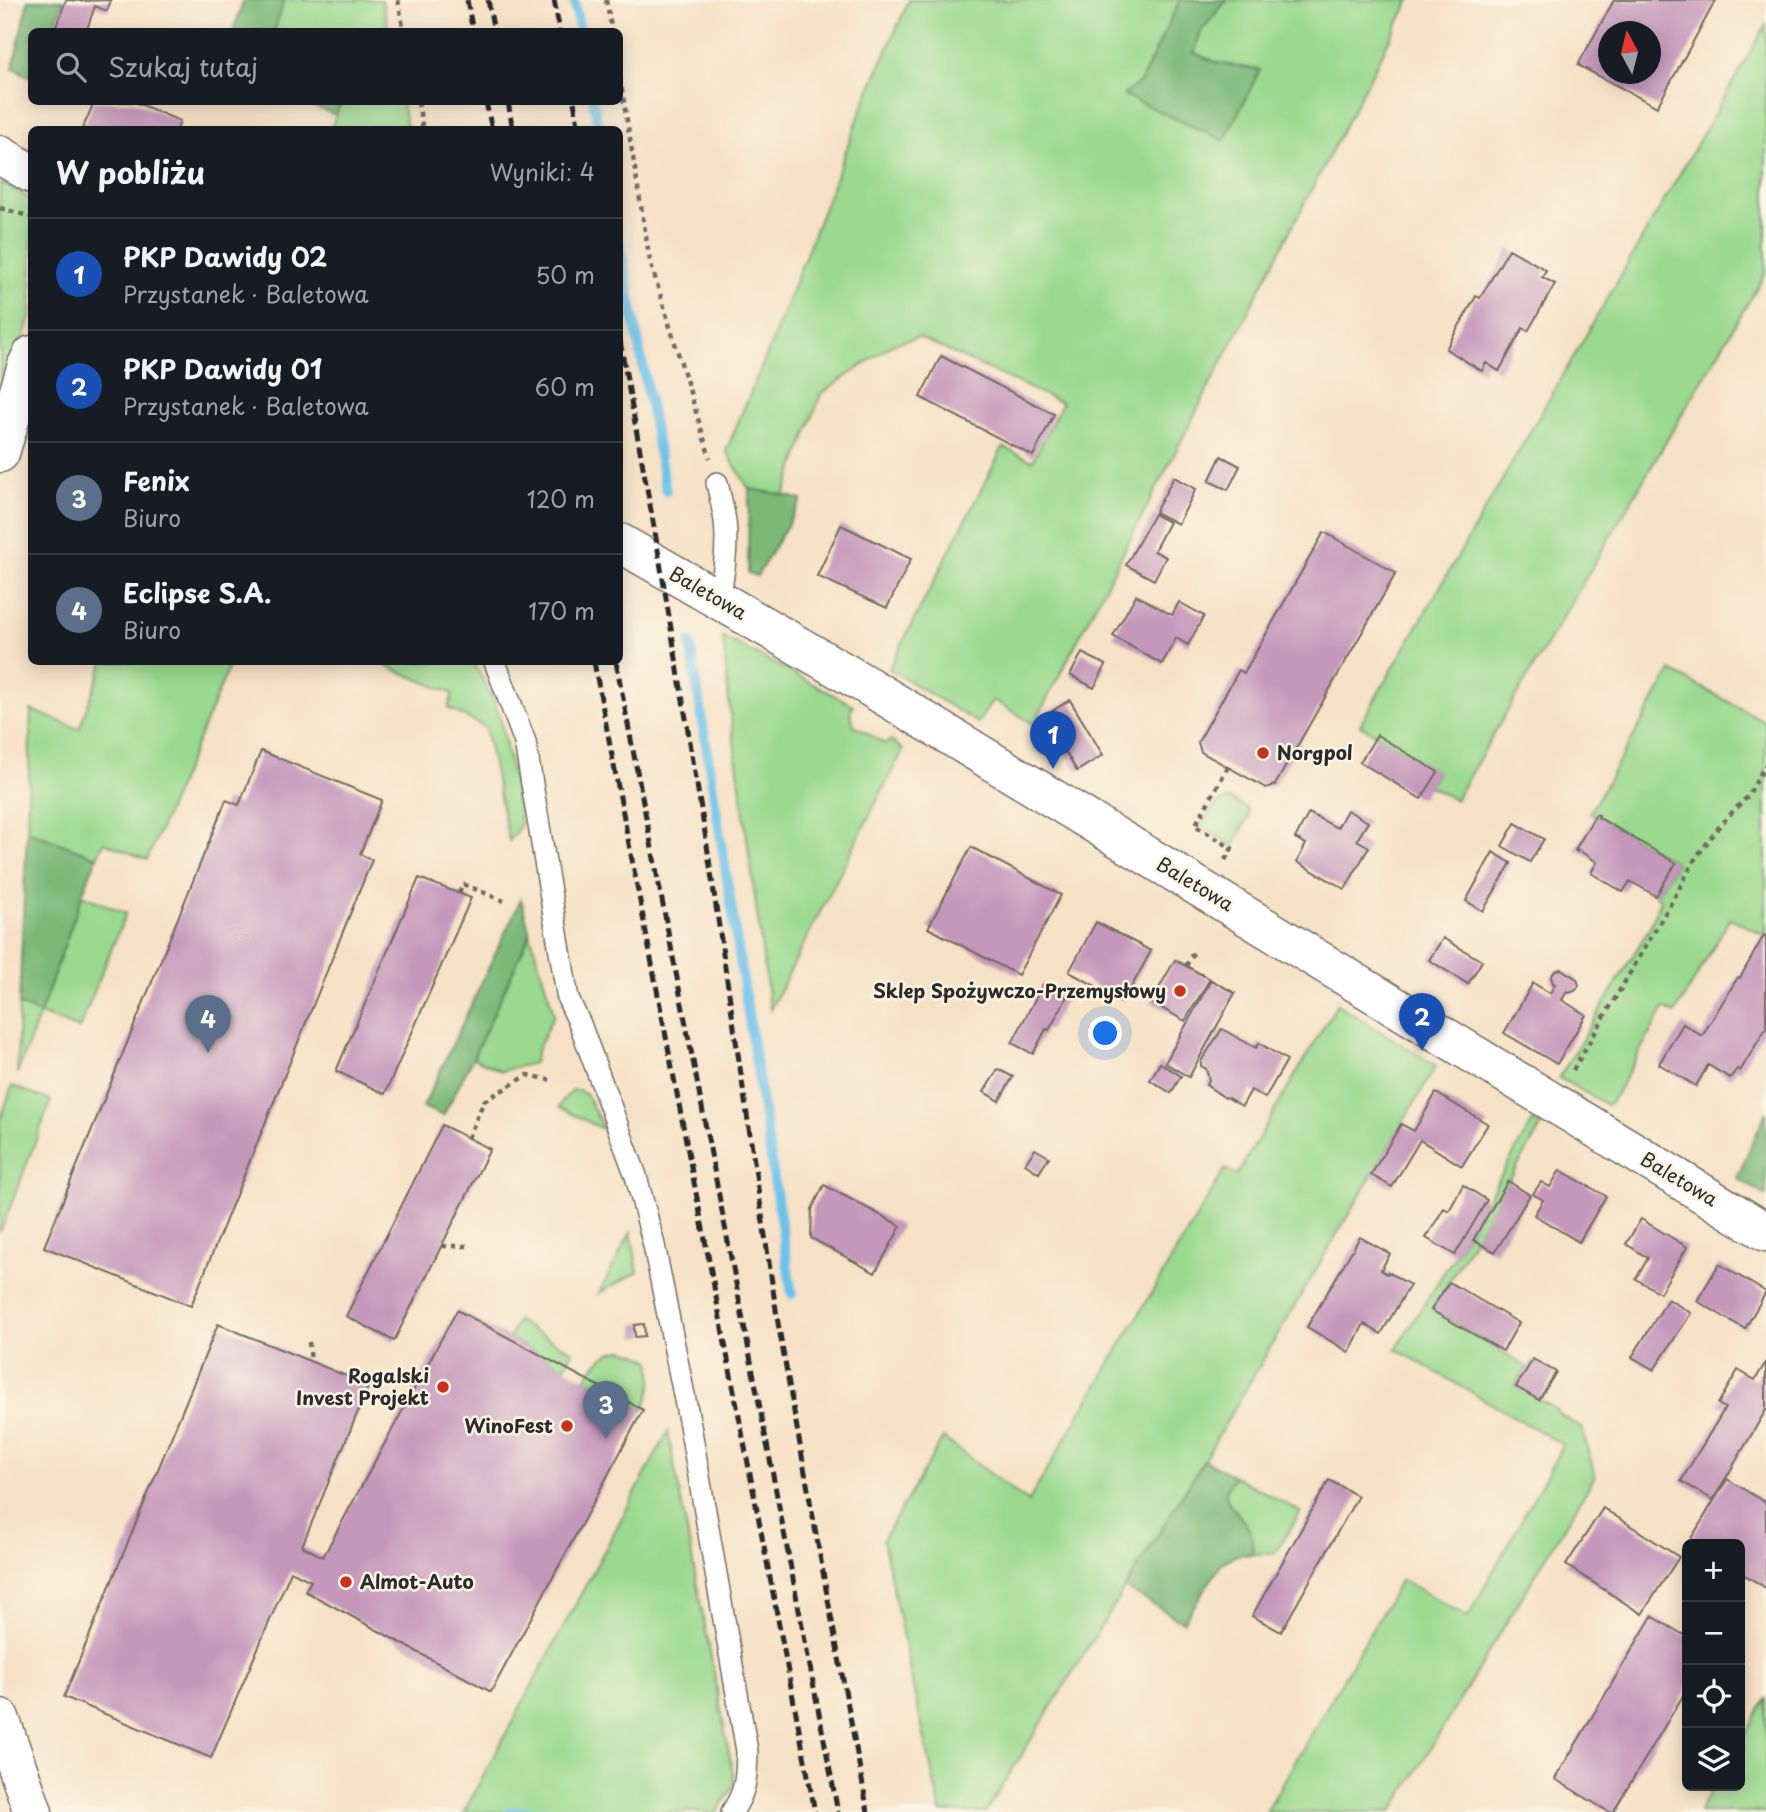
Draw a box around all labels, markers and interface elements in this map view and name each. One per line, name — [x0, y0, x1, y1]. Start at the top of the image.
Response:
north arrow — [1598, 21, 1661, 84]
search box — [28, 28, 623, 105]
text: Szukaj tutaj — [108, 47, 258, 86]
icon: search — [52, 48, 90, 86]
text: W pobliżu — [56, 149, 205, 194]
text: Wyniki: 4 — [490, 154, 595, 189]
text: PKP Dawidy 02 — [123, 237, 327, 276]
text: 1 — [74, 257, 85, 292]
text: 50 m — [535, 257, 595, 292]
text: Przystanek · Baletowa — [123, 276, 368, 311]
text: PKP Dawidy 01 — [123, 349, 322, 388]
text: 2 — [71, 369, 87, 404]
text: 60 m — [535, 369, 595, 404]
text: Przystanek · Baletowa — [123, 388, 368, 423]
text: Fenix — [123, 461, 190, 500]
text: 3 — [71, 481, 87, 516]
text: 120 m — [527, 481, 595, 516]
text: Biuro — [123, 500, 181, 535]
street label: Baletowa — [664, 559, 753, 626]
text: Eclipse S.A. — [123, 573, 272, 612]
text: 4 — [71, 593, 87, 628]
text: 170 m — [528, 593, 595, 628]
text: Biuro — [123, 612, 181, 647]
pin: 1 — [1030, 711, 1076, 769]
place label: Norgpol — [1277, 738, 1353, 766]
marker: Norgpol — [1255, 745, 1271, 761]
street label: Baletowa — [1152, 849, 1240, 917]
place label: Sklep Spożywczo-Przemysłowy — [873, 976, 1166, 1004]
marker: Sklep Spożywczo-Przemysłowy — [1172, 983, 1188, 999]
pin: 2 — [1399, 993, 1445, 1051]
pin: 4 — [185, 995, 231, 1053]
your location — [1088, 1016, 1122, 1050]
street label: Baletowa — [1636, 1144, 1724, 1212]
place label: Rogalski Invest Projekt — [296, 1361, 429, 1411]
marker: Rogalski Invest Projekt — [435, 1379, 451, 1395]
pin: 3 — [583, 1381, 629, 1439]
place label: WinoFest — [465, 1411, 553, 1439]
marker: WinoFest — [559, 1418, 575, 1434]
map controls — [1682, 1539, 1745, 1791]
button: + — [1682, 1539, 1745, 1602]
place label: Almot-Auto — [360, 1567, 474, 1595]
marker: Almot-Auto — [338, 1574, 354, 1590]
button: − — [1682, 1602, 1745, 1665]
button: locate — [1682, 1665, 1745, 1728]
button: layers — [1682, 1728, 1745, 1791]

